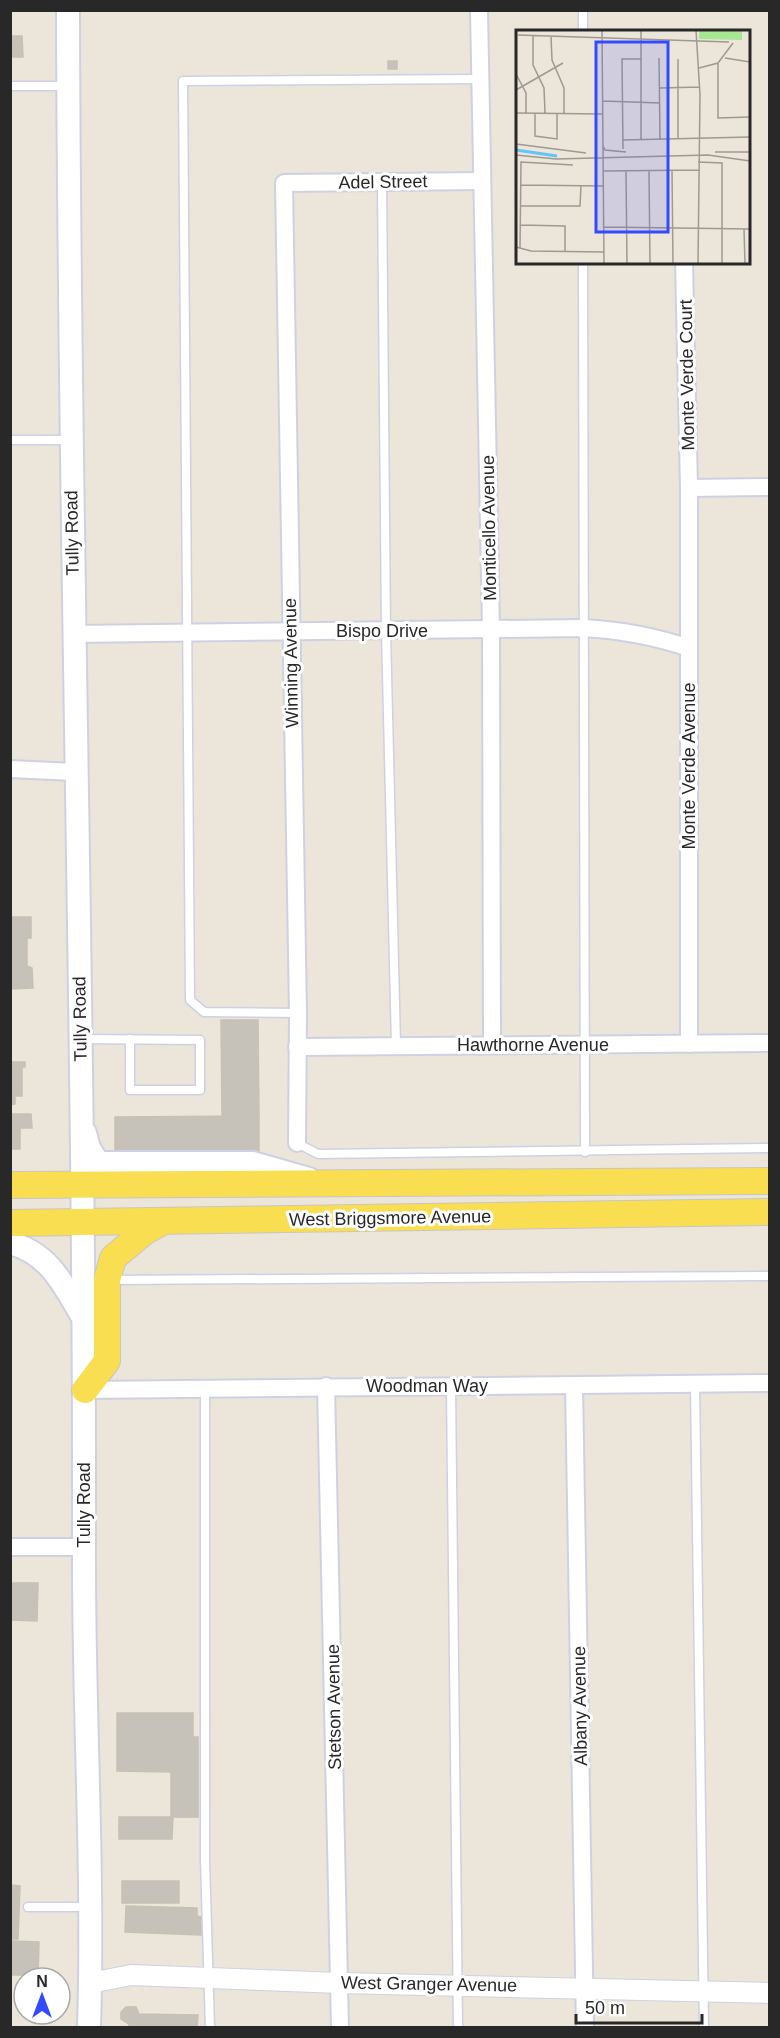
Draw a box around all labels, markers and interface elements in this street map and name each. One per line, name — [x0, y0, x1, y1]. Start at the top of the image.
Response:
inset map — [516, 30, 750, 264]
street label: Adel Street — [338, 171, 428, 193]
street label: Monte Verde Court — [676, 299, 698, 451]
street label: Monticello Avenue — [478, 455, 500, 601]
street label: Tully Road — [61, 490, 83, 576]
street label: Winning Avenue — [280, 598, 302, 728]
street label: Bispo Drive — [336, 621, 428, 641]
street label: Monte Verde Avenue — [679, 683, 699, 849]
street label: Tully Road — [69, 976, 91, 1062]
street label: Hawthorne Avenue — [457, 1035, 609, 1055]
street label: West Briggsmore Avenue — [289, 1206, 491, 1230]
street label: Woodman Way — [366, 1376, 488, 1396]
street label: Tully Road — [74, 1462, 94, 1548]
street label: Stetson Avenue — [323, 1644, 345, 1770]
street label: Albany Avenue — [569, 1646, 591, 1766]
north arrow — [12, 1966, 72, 2026]
street label: West Granger Avenue — [341, 1972, 517, 1996]
text: N — [36, 1973, 48, 1990]
scale bar — [576, 1987, 702, 2025]
text: 50 m — [585, 1998, 625, 2018]

